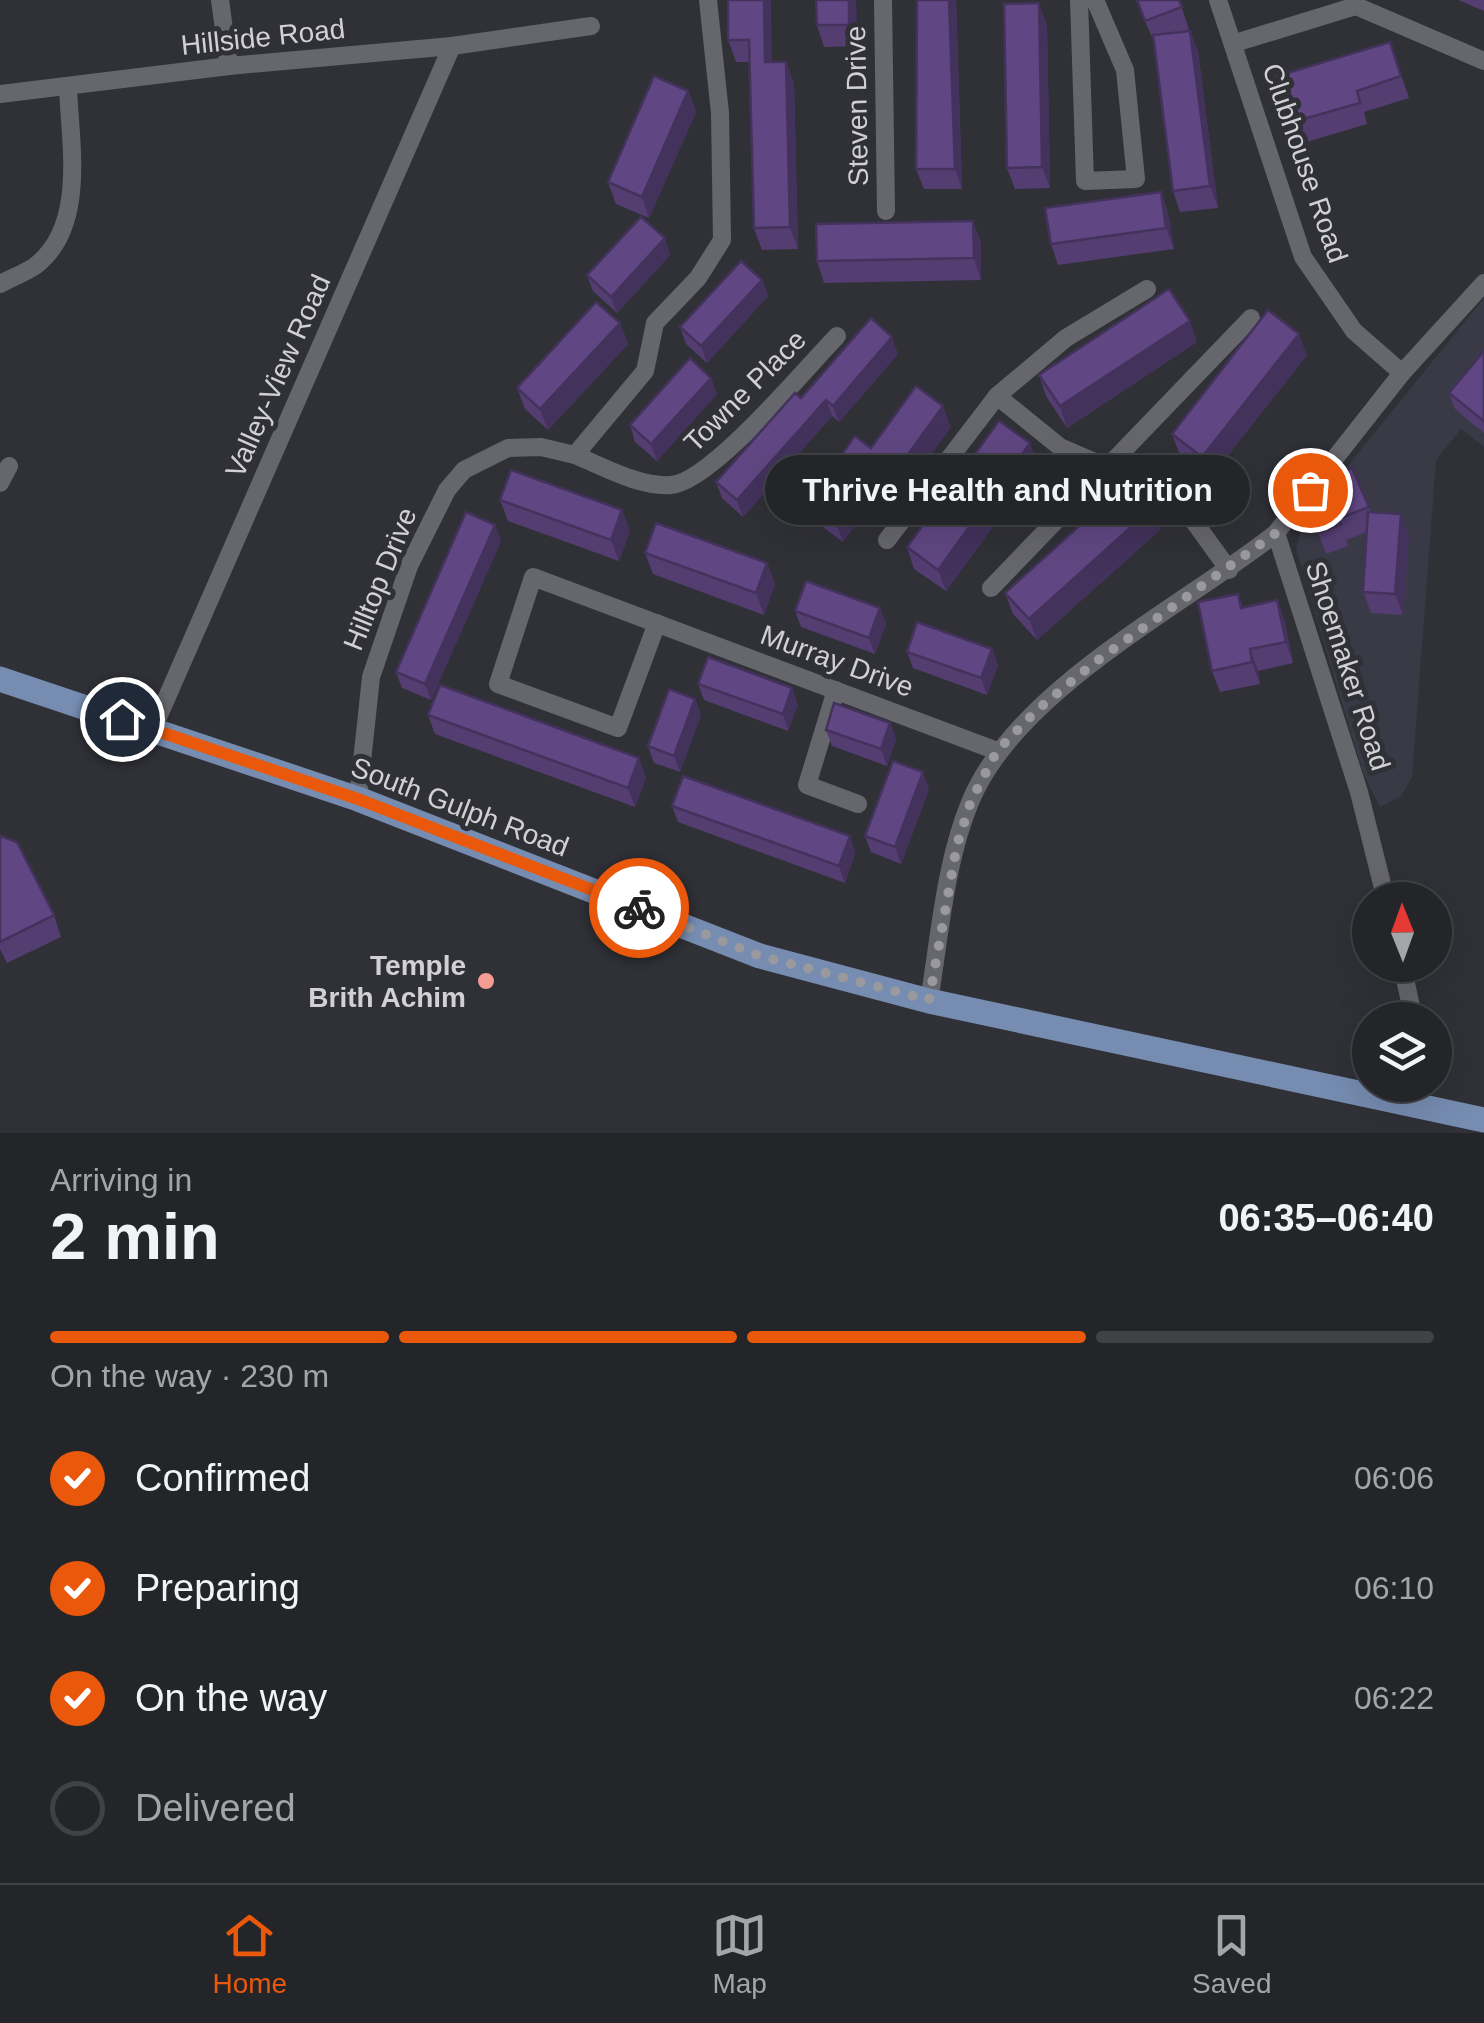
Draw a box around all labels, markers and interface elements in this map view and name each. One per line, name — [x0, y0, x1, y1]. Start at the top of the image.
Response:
street label: Hillside Road — [179, 13, 347, 61]
street label: Steven Drive — [840, 26, 874, 186]
street label: Clubhouse Road — [1256, 59, 1354, 267]
street label: Valley-View Road — [219, 270, 337, 482]
street label: Towne Place — [678, 324, 812, 458]
pin — [1268, 448, 1353, 533]
callout: Thrive Health and Nutrition — [765, 455, 1250, 525]
icon: bag — [1283, 463, 1338, 518]
text: Thrive Health and Nutrition — [802, 472, 1213, 508]
street label: Hilltop Drive — [337, 503, 423, 655]
street label: Shoemaker Road — [1300, 558, 1396, 774]
street label: Murray Drive — [756, 619, 918, 703]
pin — [80, 677, 165, 762]
icon: home — [95, 692, 150, 747]
street label: South Gulph Road — [347, 751, 573, 863]
courier — [589, 858, 689, 958]
icon: bike — [612, 881, 667, 936]
north arrow — [1352, 882, 1452, 982]
map controls — [1352, 882, 1452, 1102]
place label: Temple Brith Achim — [308, 950, 466, 1013]
marker: Temple Brith Achim — [475, 970, 497, 992]
button: layers — [1352, 1002, 1452, 1102]
text: Arriving in — [50, 1162, 192, 1198]
text: 06:35–06:40 — [1218, 1197, 1434, 1239]
text: 2 min — [50, 1200, 220, 1273]
text: On the way · 230 m — [50, 1358, 329, 1394]
icon: check — [50, 1451, 105, 1506]
text: Confirmed — [135, 1457, 310, 1499]
text: 06:06 — [1354, 1460, 1434, 1496]
icon: check — [50, 1561, 105, 1616]
text: Preparing — [135, 1567, 300, 1609]
text: 06:10 — [1354, 1570, 1434, 1606]
icon: check — [50, 1671, 105, 1726]
text: On the way — [135, 1677, 327, 1719]
text: 06:22 — [1354, 1680, 1434, 1716]
text: Delivered — [135, 1787, 296, 1829]
tab: Home — [212, 1908, 287, 2000]
tab: Map — [712, 1908, 767, 2000]
tab: Saved — [1192, 1908, 1271, 2000]

